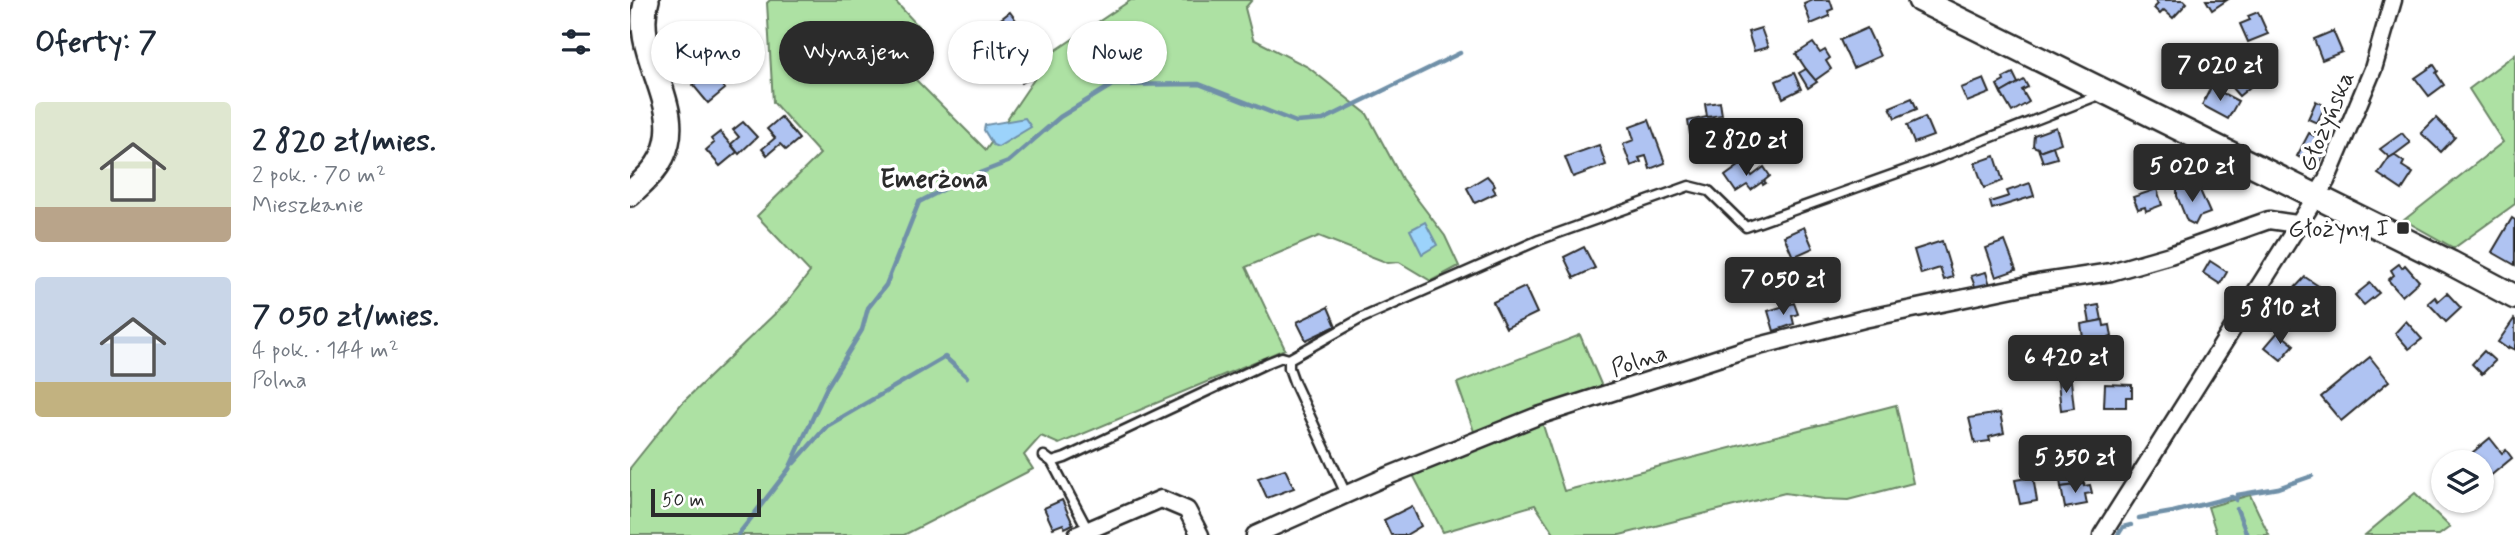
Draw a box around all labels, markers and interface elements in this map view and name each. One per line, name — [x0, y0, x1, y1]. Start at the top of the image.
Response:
chip: Kupno — [651, 21, 765, 84]
chip: Wynajem — [779, 21, 934, 84]
chip: Filtry — [948, 21, 1053, 84]
chip: Nowe — [1067, 21, 1167, 84]
text: Oferty: 7 — [35, 23, 157, 62]
icon: filters — [557, 23, 595, 61]
pin: 7 020 zł — [2148, 43, 2292, 103]
text: 7 020 zł — [2177, 51, 2263, 81]
street label: Głożyńska — [2292, 67, 2362, 176]
pin: 2 820 zł — [1674, 118, 1818, 178]
text: 2 820 zł/mies. — [252, 122, 436, 161]
text: 2 820 zł — [1705, 126, 1787, 156]
icon: home — [91, 130, 175, 214]
pin: 5 020 zł — [2120, 144, 2264, 204]
text: 5 020 zł — [2149, 152, 2235, 182]
text: 2 pok. · 70 m² — [252, 161, 386, 191]
district label: Emerżona — [880, 163, 988, 197]
text: Mieszkanie — [252, 191, 364, 221]
place label: Głożyny I — [2288, 214, 2389, 245]
marker: Głożyny I — [2395, 220, 2411, 236]
pin: 7 050 zł — [1711, 258, 1855, 317]
text: 7 050 zł — [1741, 265, 1825, 295]
pin: 5 810 zł — [2208, 286, 2352, 346]
text: 5 810 zł — [2240, 294, 2320, 324]
text: 7 050 zł/mies. — [252, 297, 439, 336]
icon: home — [91, 305, 175, 389]
text: 4 pok. · 144 m² — [252, 336, 399, 366]
pin: 6 420 zł — [1994, 336, 2138, 395]
street label: Polna — [1607, 338, 1672, 385]
text: 6 420 zł — [2024, 343, 2108, 373]
text: Polna — [252, 366, 307, 396]
pin: 5 350 zł — [2003, 435, 2147, 495]
text: 5 350 zł — [2035, 443, 2115, 473]
map controls — [2431, 450, 2494, 513]
button: layers — [2431, 450, 2494, 513]
scale bar — [651, 486, 761, 518]
text: 50 m — [662, 488, 705, 513]

